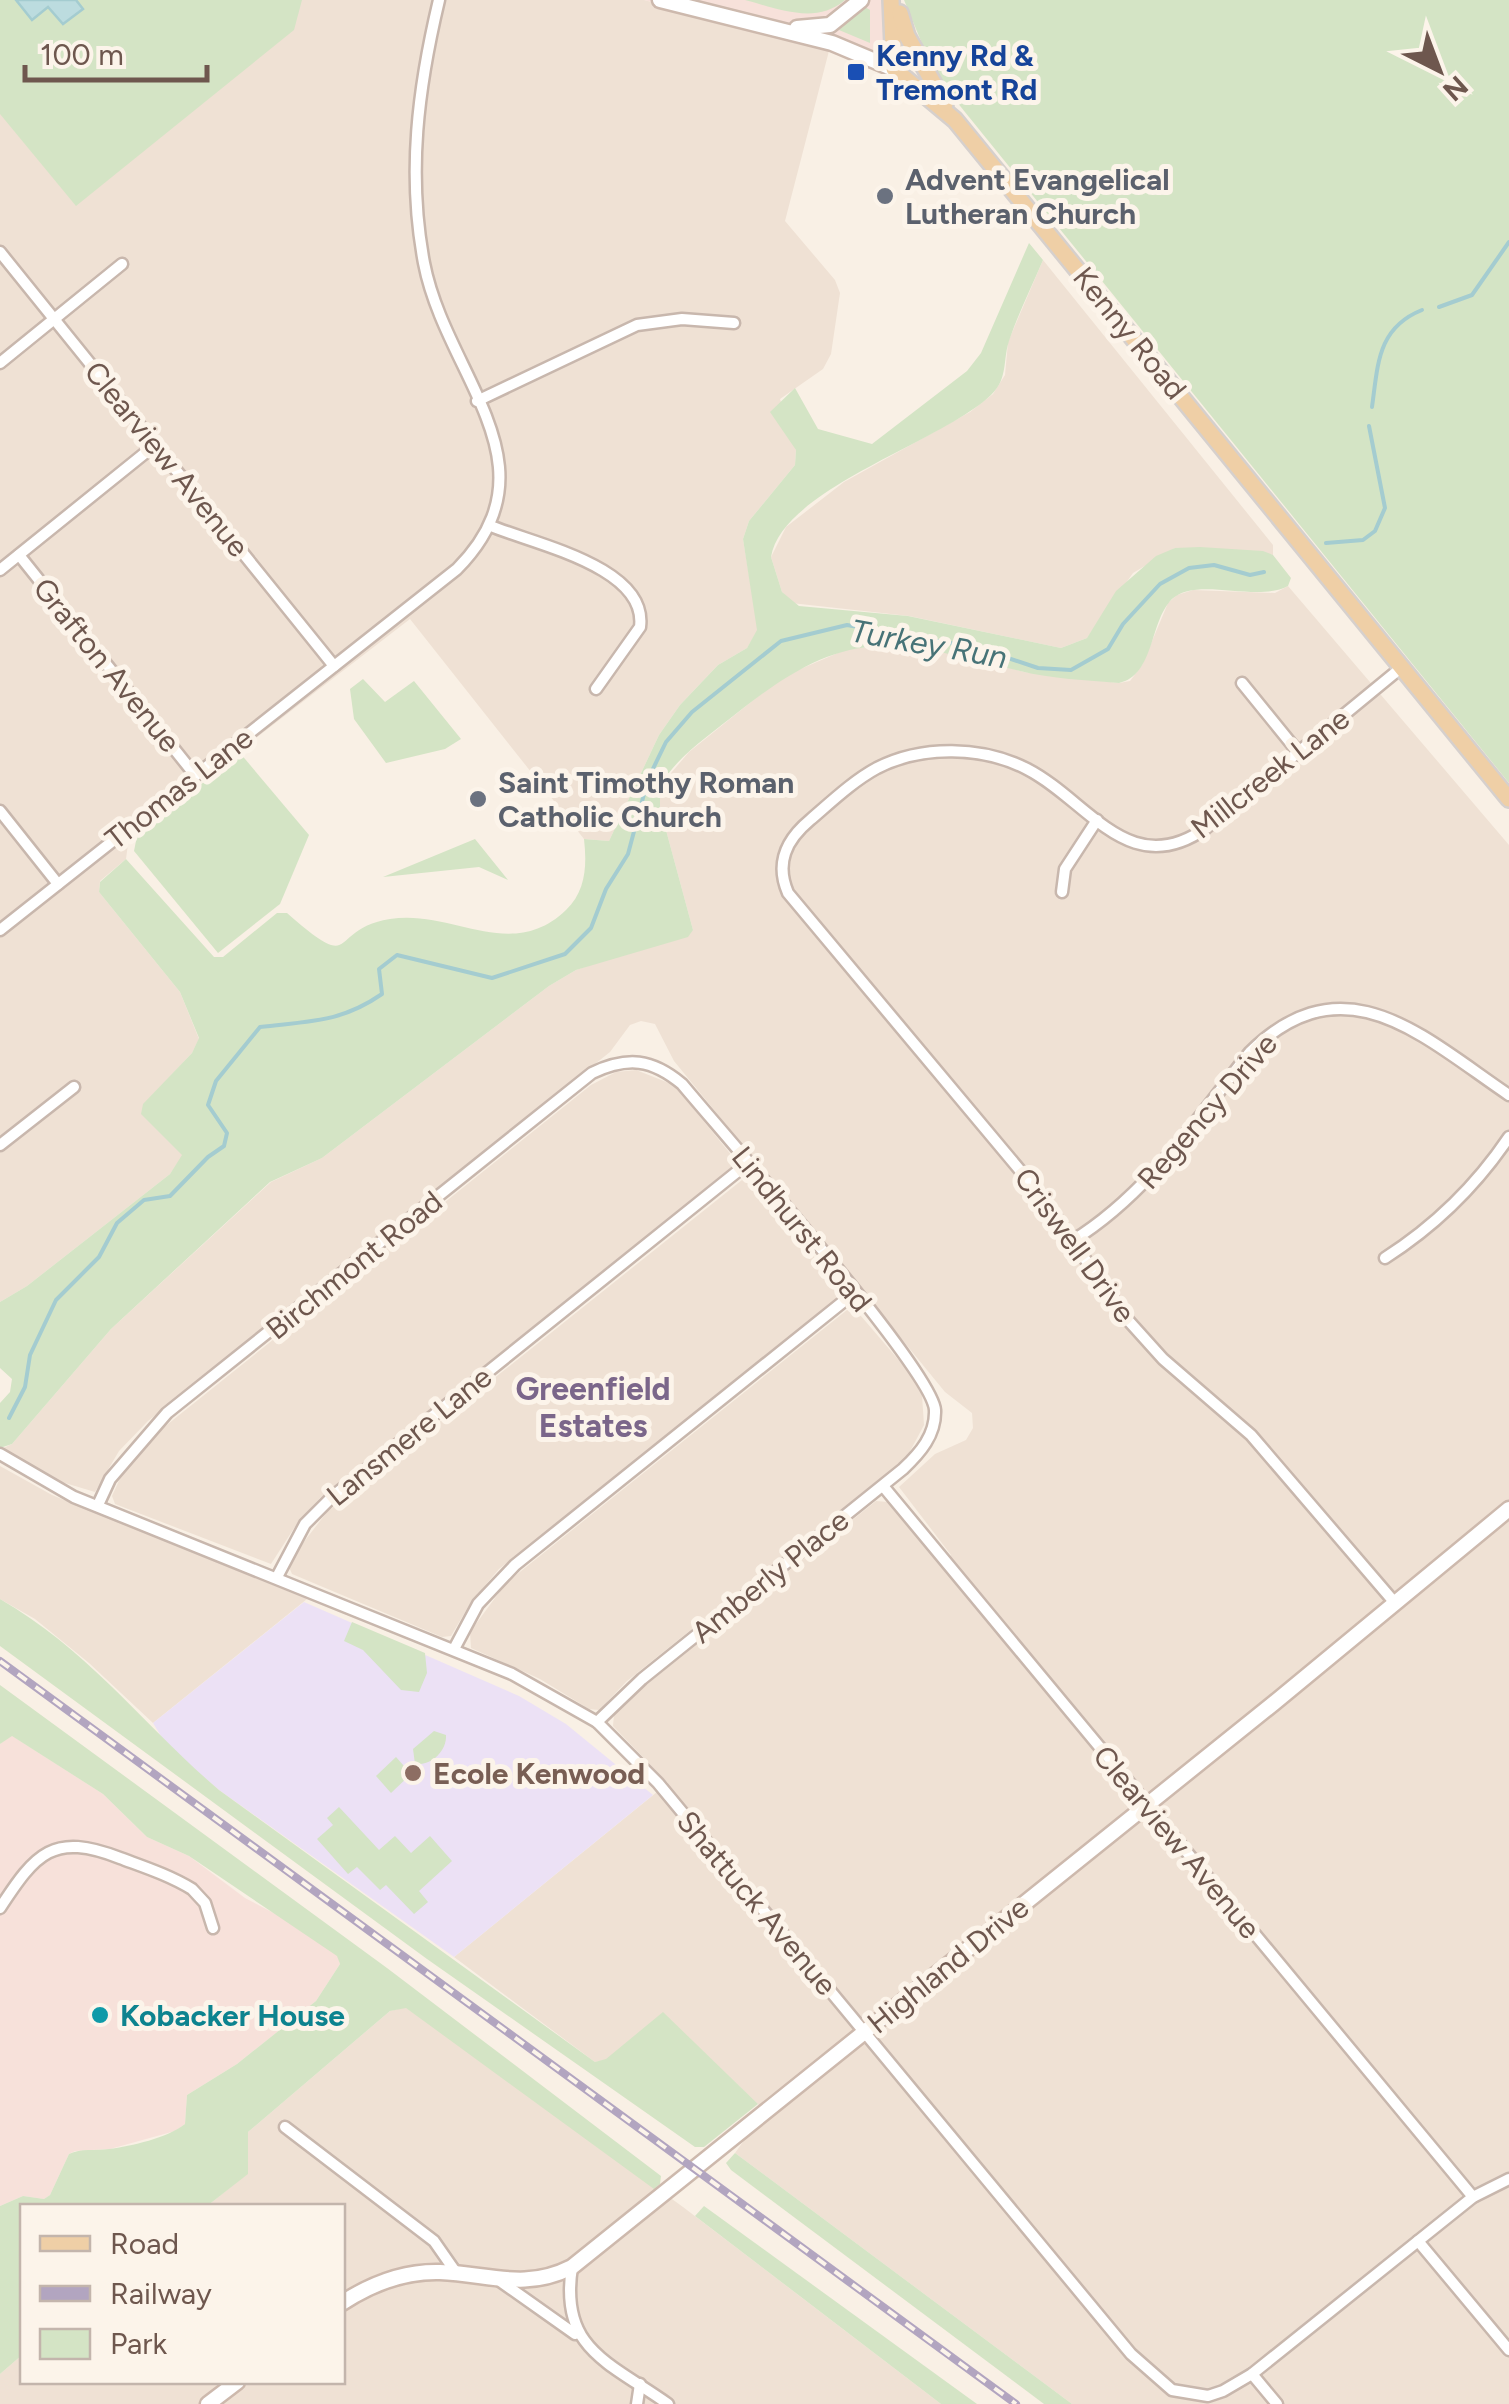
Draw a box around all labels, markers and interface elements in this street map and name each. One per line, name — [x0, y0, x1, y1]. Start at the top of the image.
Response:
scale bar — [25, 20, 208, 82]
north arrow — [1389, 20, 1489, 120]
text: 100 m — [40, 36, 124, 73]
place label: Kenny Rd & Tremont Rd — [876, 37, 1037, 108]
marker: Kenny Rd & Tremont Rd — [845, 61, 867, 83]
text: N — [1436, 69, 1475, 108]
place label: Advent Evangelical Lutheran Church — [905, 161, 1170, 232]
marker: Advent Evangelical Lutheran Church — [874, 185, 896, 207]
street label: Kenny Road — [1065, 259, 1195, 407]
street label: Clearview Avenue — [77, 354, 257, 564]
street label: Grafton Avenue — [25, 570, 189, 760]
water label: Turkey Run — [848, 612, 1010, 676]
street label: Millcreek Lane — [1183, 700, 1357, 846]
street label: Thomas Lane — [98, 719, 260, 857]
place label: Saint Timothy Roman Catholic Church — [498, 764, 794, 835]
marker: Saint Timothy Roman Catholic Church — [467, 788, 489, 810]
street label: Regency Drive — [1129, 1026, 1285, 1196]
street label: Lindhurst Road — [724, 1139, 880, 1319]
street label: Criswell Drive — [1006, 1160, 1144, 1330]
street label: Birchmont Road — [258, 1183, 450, 1347]
street label: Lansmere Lane — [319, 1358, 499, 1514]
district label: Greenfield Estates — [515, 1370, 671, 1445]
street label: Amberly Place — [684, 1501, 856, 1651]
street label: Clearview Avenue — [1085, 1738, 1269, 1946]
place label: Ecole Kenwood — [433, 1755, 645, 1792]
marker: Ecole Kenwood — [402, 1762, 424, 1784]
street label: Shattuck Avenue — [669, 1803, 845, 2003]
street label: Highland Drive — [860, 1889, 1036, 2041]
place label: Kobacker House — [120, 1997, 345, 2034]
marker: Kobacker House — [89, 2004, 111, 2026]
legend — [20, 2204, 345, 2384]
text: Road — [110, 2225, 179, 2262]
text: Railway — [110, 2275, 212, 2312]
text: Park — [110, 2325, 168, 2362]

